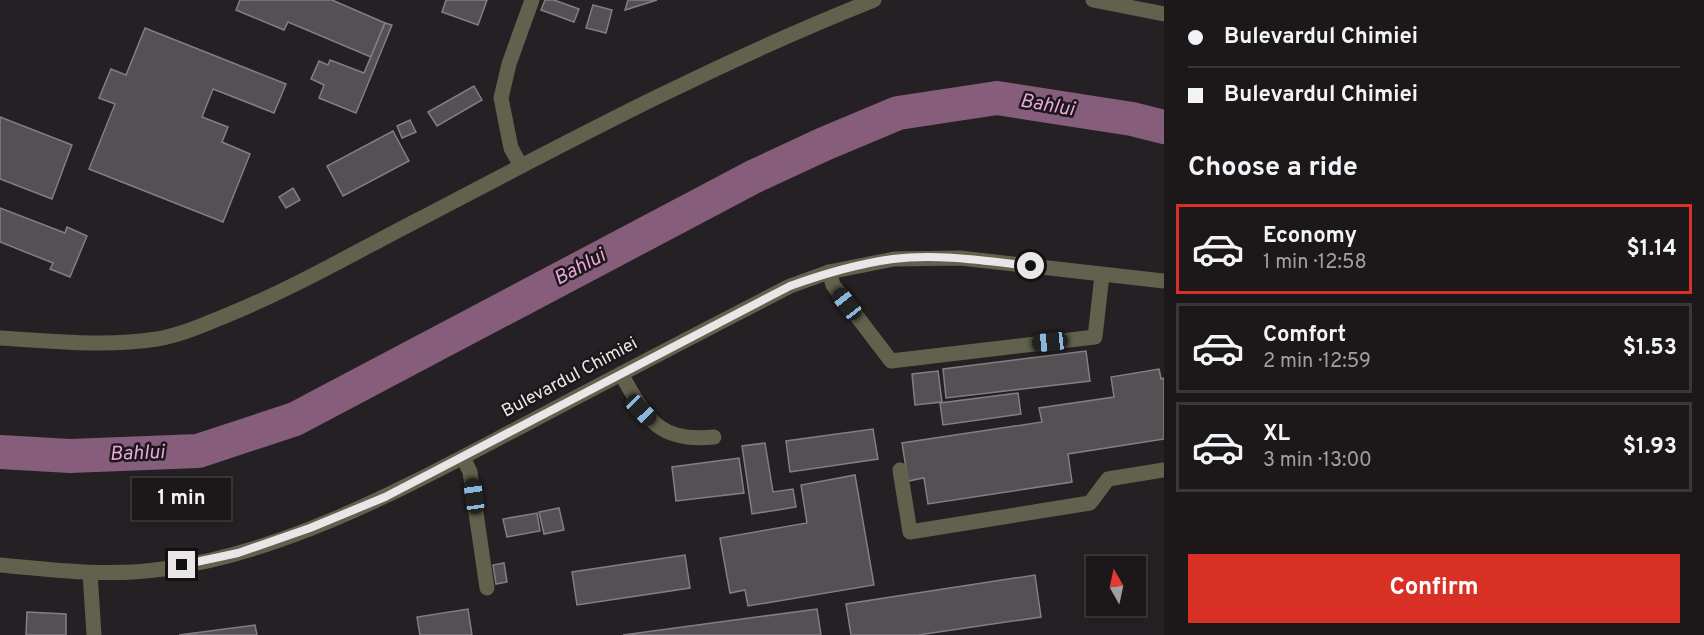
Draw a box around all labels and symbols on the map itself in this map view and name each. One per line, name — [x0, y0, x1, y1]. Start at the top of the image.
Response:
water label: Bahlui — [1018, 88, 1077, 124]
water label: Bahlui — [550, 243, 611, 292]
route start — [1017, 252, 1044, 279]
car — [829, 284, 865, 324]
car — [1031, 331, 1069, 353]
street label: Bulevardul Chimiei — [498, 332, 642, 424]
car — [622, 391, 660, 429]
water label: Bahlui — [109, 440, 166, 468]
car — [463, 477, 485, 515]
callout: 1 min — [132, 478, 231, 520]
route end — [168, 551, 195, 578]
north arrow — [1086, 556, 1146, 616]

